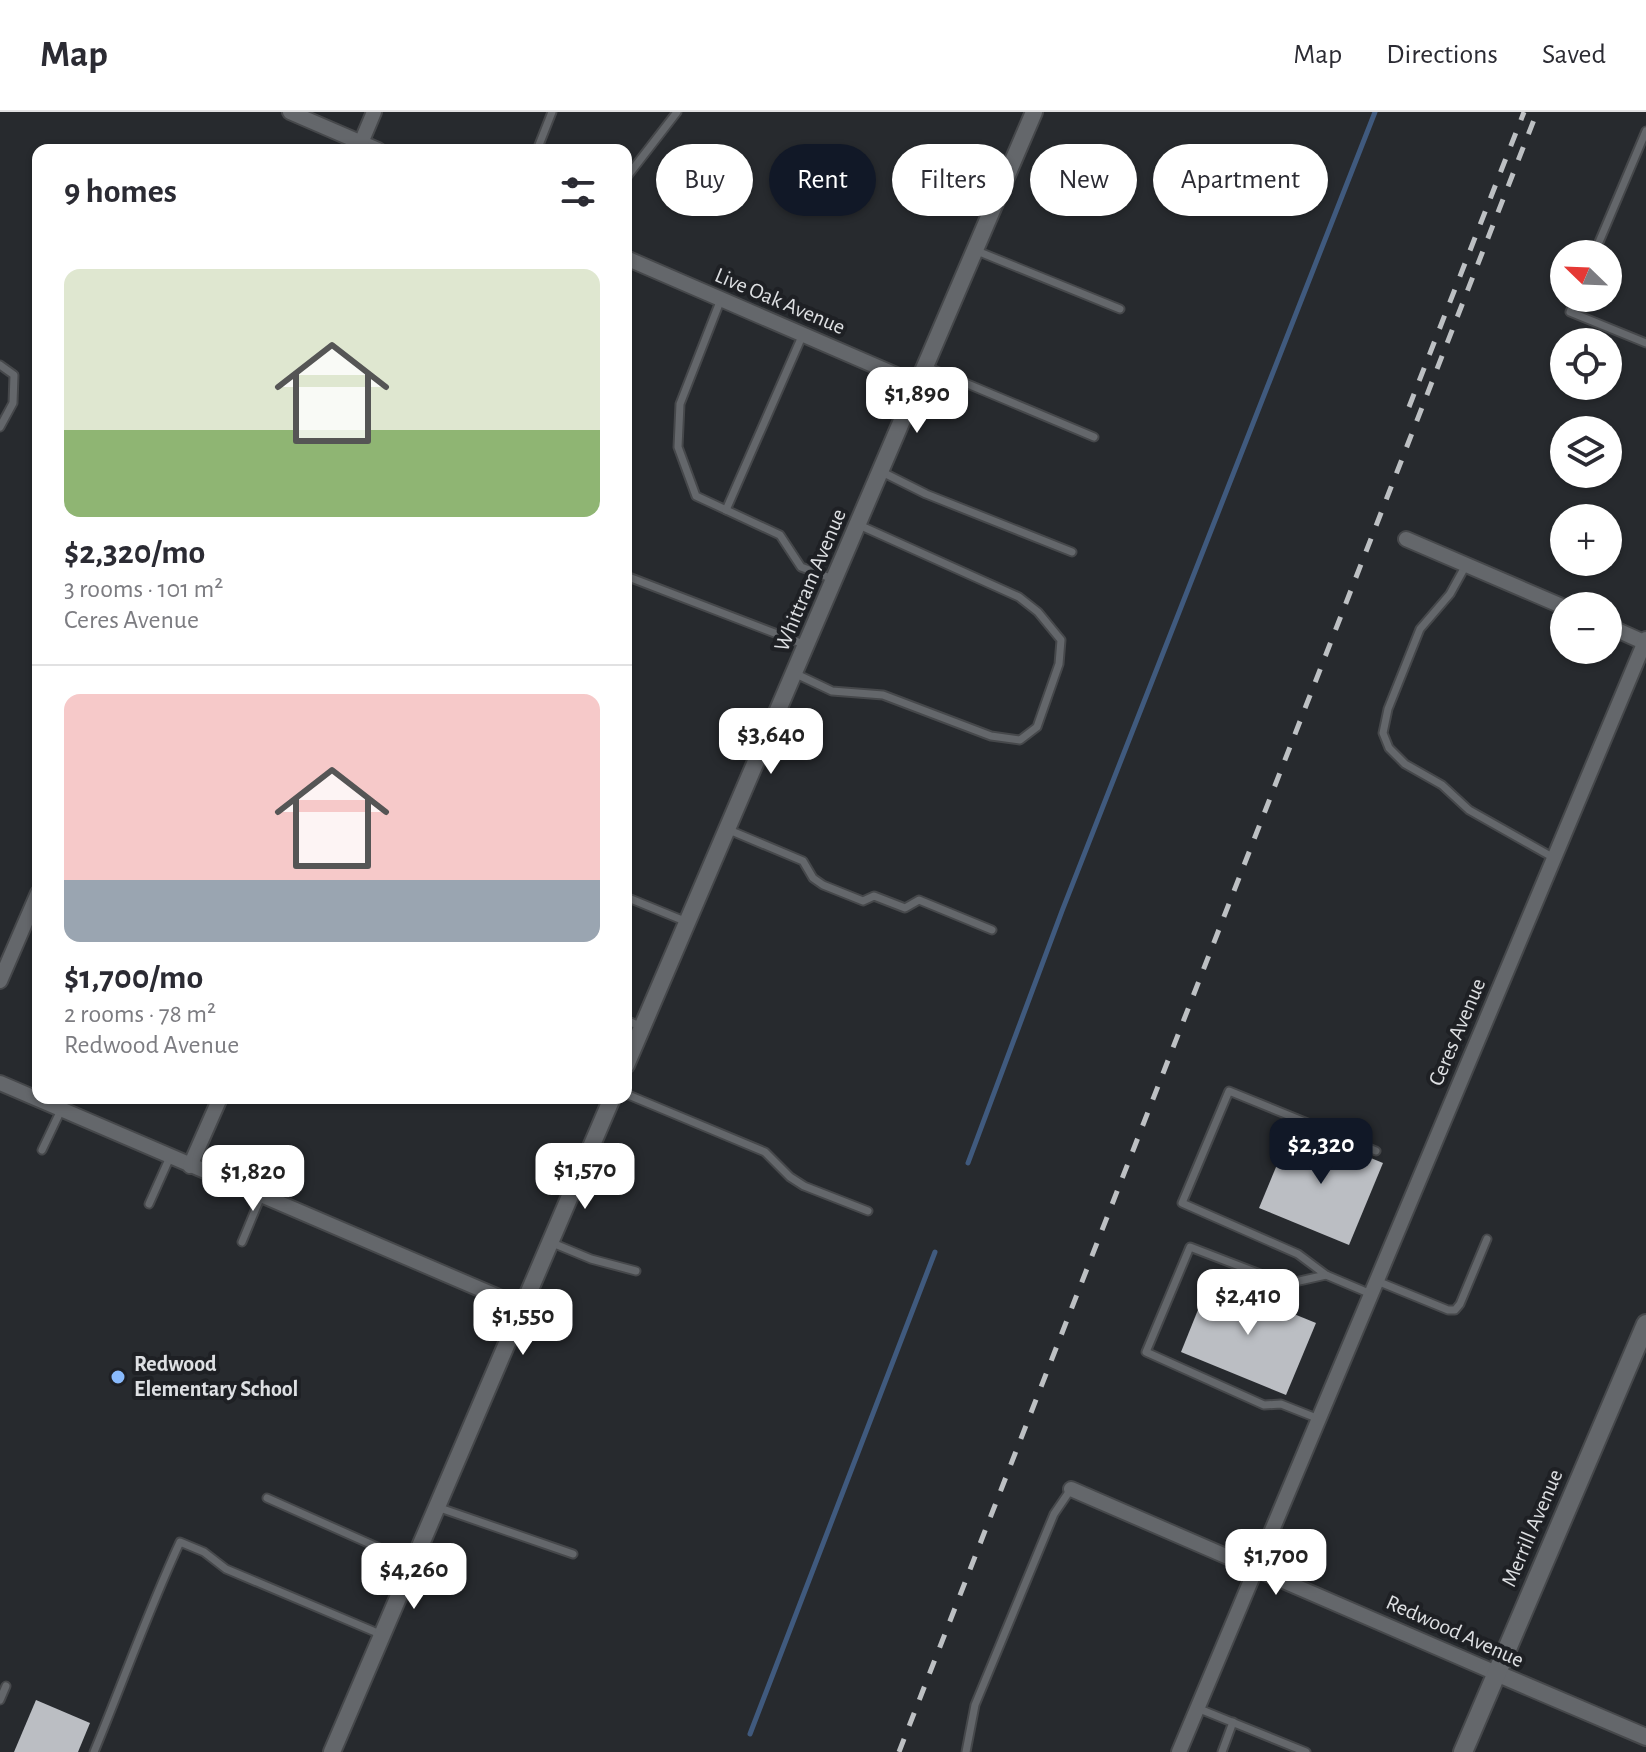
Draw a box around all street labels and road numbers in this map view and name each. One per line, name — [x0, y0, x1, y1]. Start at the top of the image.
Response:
street label: Live Oak Avenue — [712, 264, 848, 338]
street label: Whittram Avenue — [770, 506, 850, 654]
street label: Ceres Avenue — [1425, 975, 1489, 1089]
street label: Merrill Avenue — [1497, 1466, 1567, 1590]
street label: Redwood Avenue — [1383, 1591, 1527, 1671]

